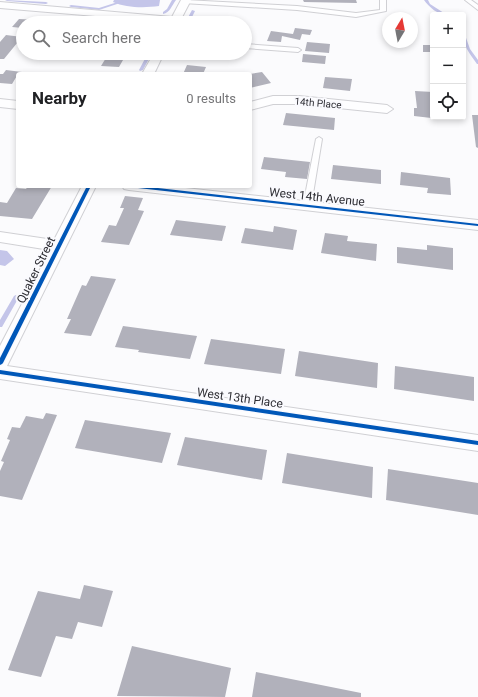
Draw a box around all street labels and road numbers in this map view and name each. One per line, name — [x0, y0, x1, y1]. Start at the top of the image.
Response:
street label: 14th Place — [294, 95, 342, 111]
street label: West 14th Avenue — [268, 185, 366, 209]
street label: Quaker Street — [14, 234, 58, 306]
street label: West 13th Place — [196, 385, 284, 411]

